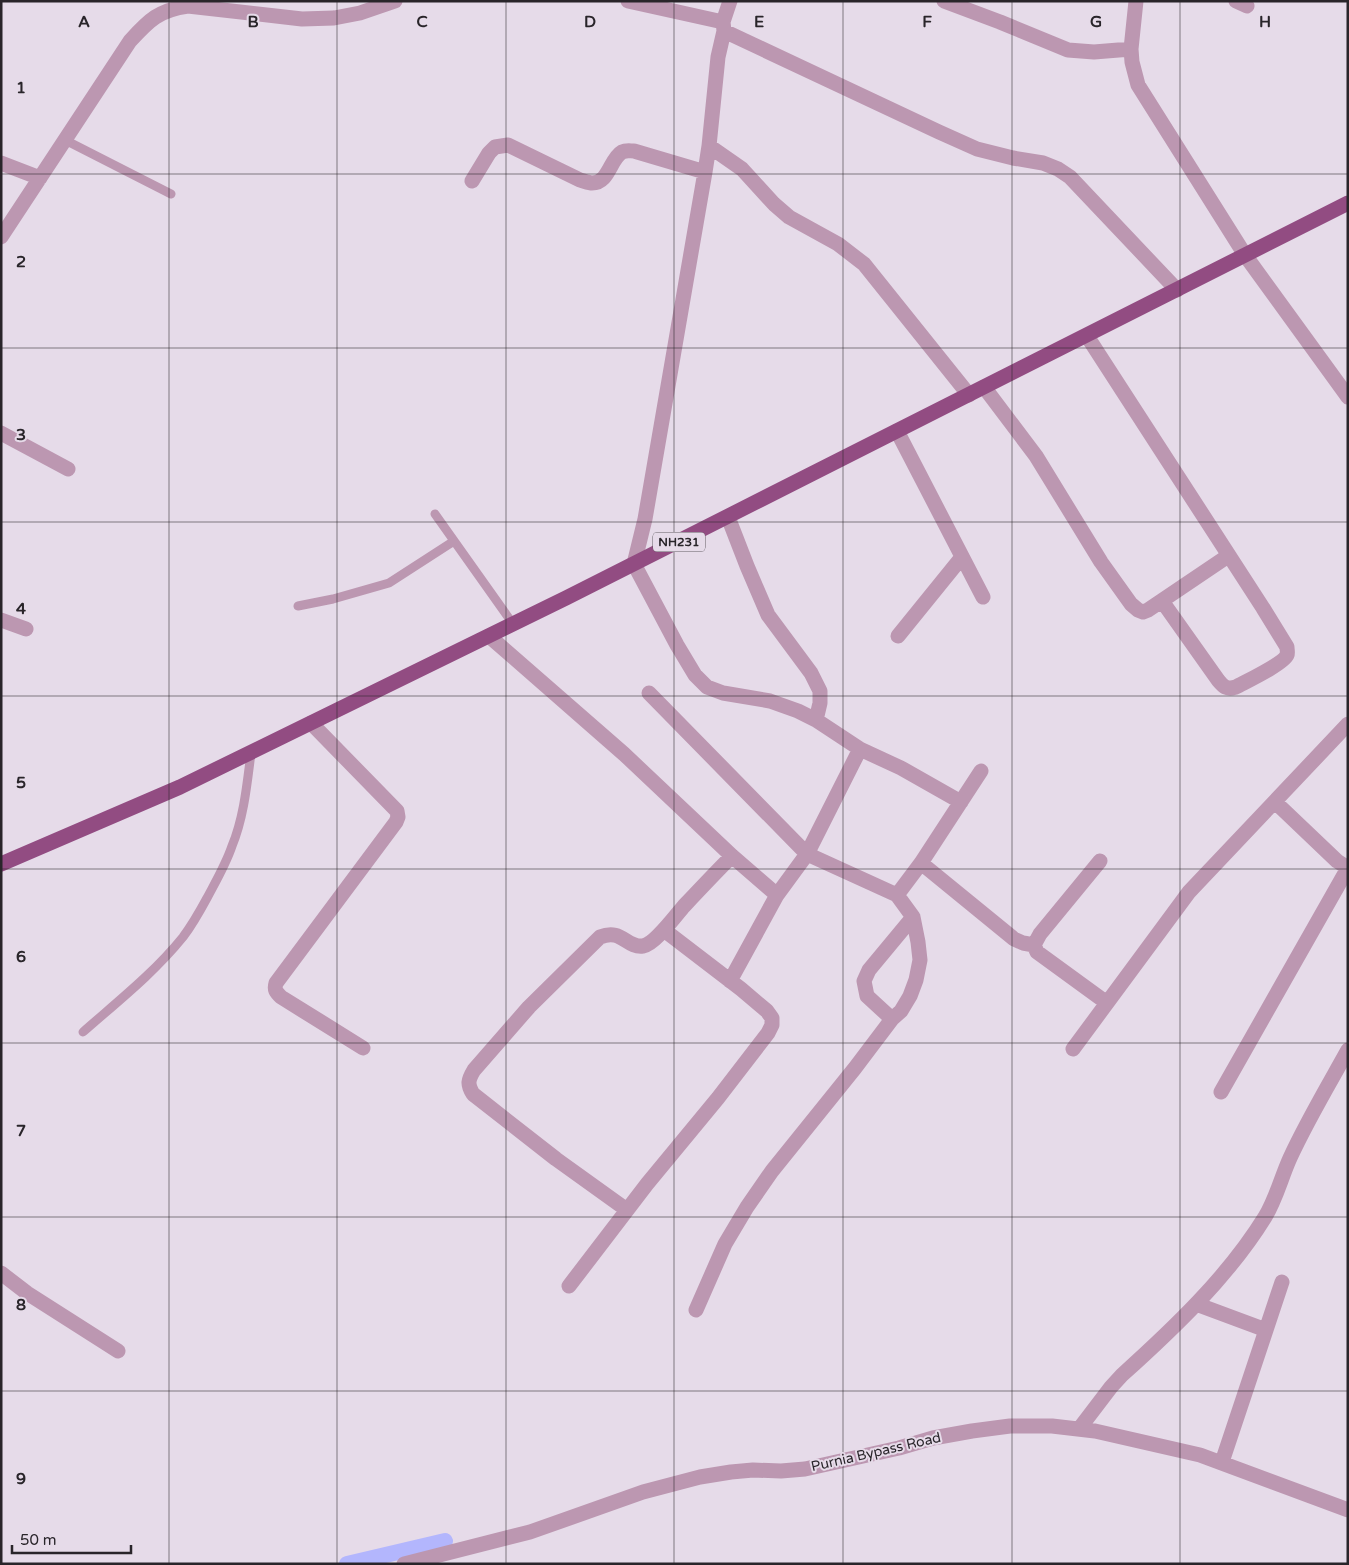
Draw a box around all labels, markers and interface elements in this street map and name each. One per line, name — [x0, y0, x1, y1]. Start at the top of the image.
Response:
text: A — [78, 12, 90, 32]
text: B — [247, 12, 259, 32]
text: C — [416, 12, 428, 32]
text: D — [584, 12, 596, 32]
text: E — [754, 12, 764, 32]
text: F — [922, 12, 932, 32]
text: G — [1090, 12, 1102, 32]
text: H — [1259, 12, 1271, 32]
text: 1 — [16, 78, 26, 98]
text: 2 — [16, 252, 26, 272]
text: 3 — [16, 425, 26, 445]
road number: NH231 — [653, 532, 705, 552]
text: 4 — [16, 599, 26, 619]
text: 5 — [16, 773, 26, 793]
text: 6 — [16, 947, 26, 967]
text: 7 — [16, 1121, 26, 1141]
text: 8 — [16, 1295, 26, 1315]
street label: Purnia Bypass Road — [809, 1429, 943, 1475]
text: 9 — [16, 1469, 26, 1489]
scale bar — [12, 1522, 131, 1554]
text: 50 m — [20, 1531, 57, 1549]

